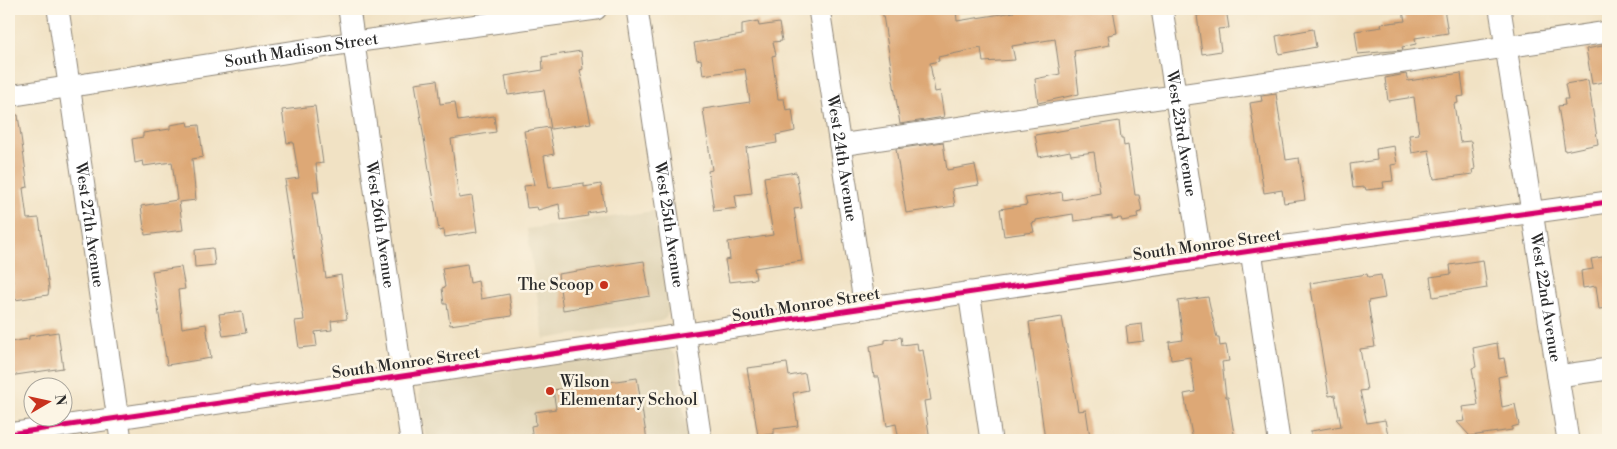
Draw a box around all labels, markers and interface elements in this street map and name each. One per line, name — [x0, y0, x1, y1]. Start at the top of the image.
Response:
street label: South Madison Street — [223, 29, 380, 72]
street label: West 23rd Avenue — [1162, 68, 1201, 198]
street label: West 24th Avenue — [822, 92, 862, 223]
street label: West 26th Avenue — [361, 159, 399, 290]
street label: West 25th Avenue — [650, 159, 688, 289]
street label: West 27th Avenue — [70, 160, 109, 289]
street label: South Monroe Street — [1132, 225, 1283, 265]
street label: West 22nd Avenue — [1525, 230, 1566, 364]
place label: The Scoop — [518, 275, 594, 295]
marker: The Scoop — [598, 279, 610, 291]
street label: South Monroe Street — [731, 283, 882, 327]
street label: South Monroe Street — [331, 343, 482, 383]
place label: Wilson Elementary School — [559, 372, 698, 410]
north arrow — [22, 376, 72, 426]
marker: Wilson Elementary School — [544, 385, 556, 397]
text: N — [50, 393, 70, 407]

